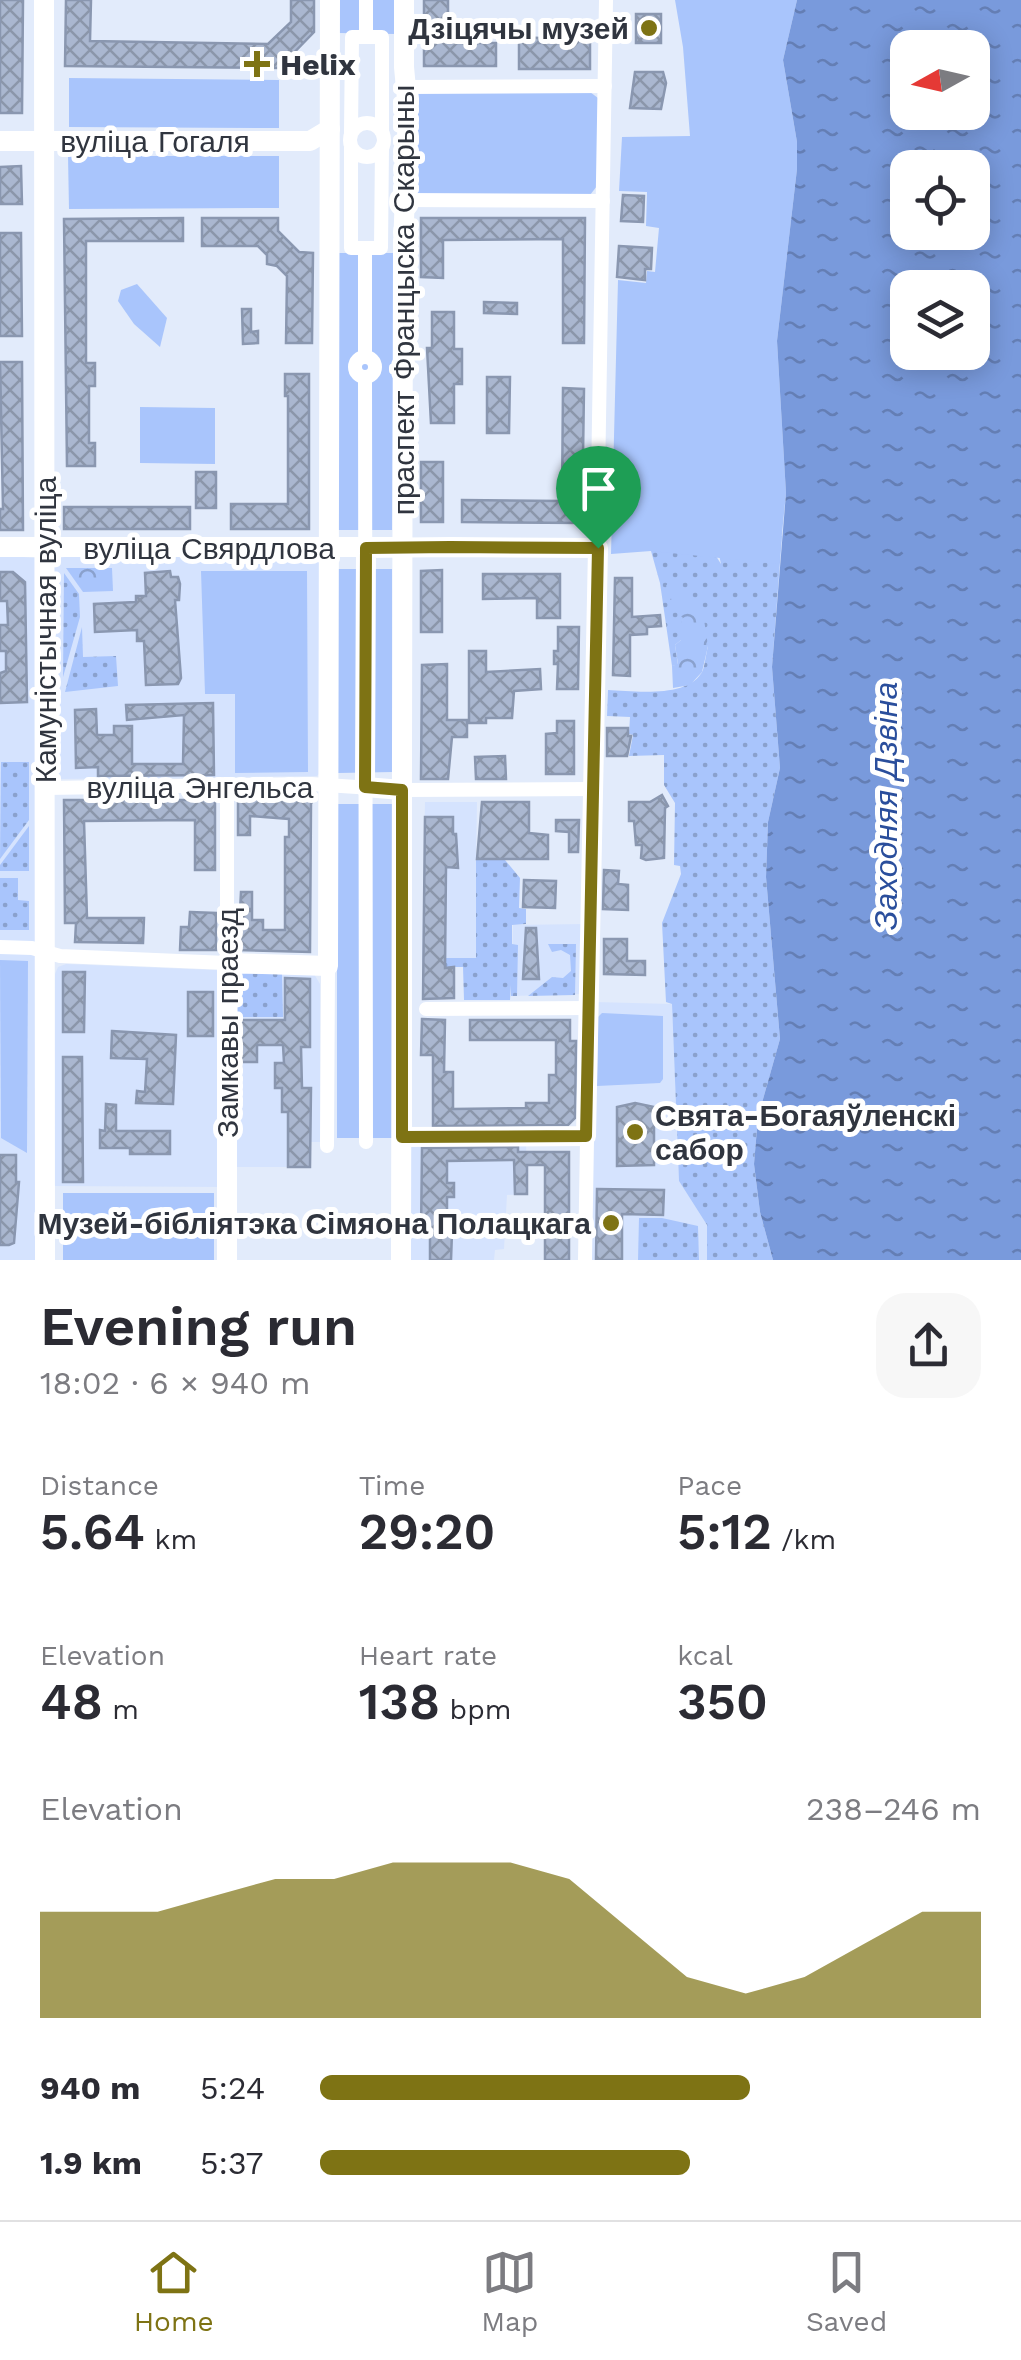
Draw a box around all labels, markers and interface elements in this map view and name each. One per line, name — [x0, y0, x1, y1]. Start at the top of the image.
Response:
place label: Дзіцячы музей — [408, 11, 629, 46]
marker: Дзіцячы музей — [638, 17, 660, 39]
north arrow — [890, 30, 990, 130]
map controls — [890, 30, 990, 370]
place label: Helix — [280, 47, 356, 82]
marker: Helix — [244, 51, 270, 77]
street label: праспект Францыска Скарыны — [386, 85, 421, 515]
street label: вуліца Гогаля — [60, 124, 250, 159]
button: locate — [890, 150, 990, 250]
button: layers — [890, 270, 990, 370]
pin — [556, 446, 641, 549]
icon: arrive — [571, 461, 626, 516]
street label: Камуністычная вуліца — [28, 476, 63, 783]
street label: вуліца Свярдлова — [83, 531, 335, 566]
water label: Заходняя Дзвіна — [867, 682, 905, 930]
street label: вуліца Энгельса — [87, 770, 314, 805]
street label: Замкавы праезд — [210, 908, 245, 1138]
place label: Свята-Богаяўленскі сабор — [655, 1098, 956, 1167]
marker: Свята-Богаяўленскі сабор — [624, 1121, 646, 1143]
place label: Музей-бібліятэка Сімяона Полацкага — [38, 1206, 591, 1241]
marker: Музей-бібліятэка Сімяона Полацкага — [600, 1212, 622, 1234]
button: share — [876, 1293, 981, 1398]
text: Evening run — [40, 1294, 357, 1358]
text: 18:02 · 6 × 940 m — [40, 1364, 311, 1402]
text: Distance — [40, 1469, 159, 1502]
text: Time — [359, 1469, 425, 1502]
text: Pace — [677, 1469, 742, 1502]
text: 5.64 — [40, 1502, 145, 1561]
text: 29:20 — [359, 1502, 495, 1561]
text: 5:12 — [677, 1502, 772, 1561]
text: km — [145, 1523, 197, 1556]
text: /km — [772, 1523, 836, 1556]
text: Elevation — [40, 1639, 165, 1672]
text: Heart rate — [359, 1639, 497, 1672]
text: kcal — [677, 1639, 733, 1672]
text: 48 — [40, 1672, 103, 1731]
text: 138 — [359, 1672, 440, 1731]
text: 350 — [677, 1672, 768, 1731]
text: m — [103, 1693, 139, 1726]
text: bpm — [440, 1693, 511, 1726]
text: Elevation — [40, 1790, 183, 1828]
text: 238–246 m — [806, 1790, 981, 1828]
text: 940 m — [40, 2069, 140, 2107]
text: 5:24 — [200, 2069, 265, 2107]
text: 1.9 km — [40, 2144, 142, 2182]
text: 5:37 — [200, 2144, 263, 2182]
tab: Home — [134, 2245, 214, 2338]
tab: Map — [481, 2245, 538, 2338]
tab: Saved — [806, 2245, 887, 2338]

